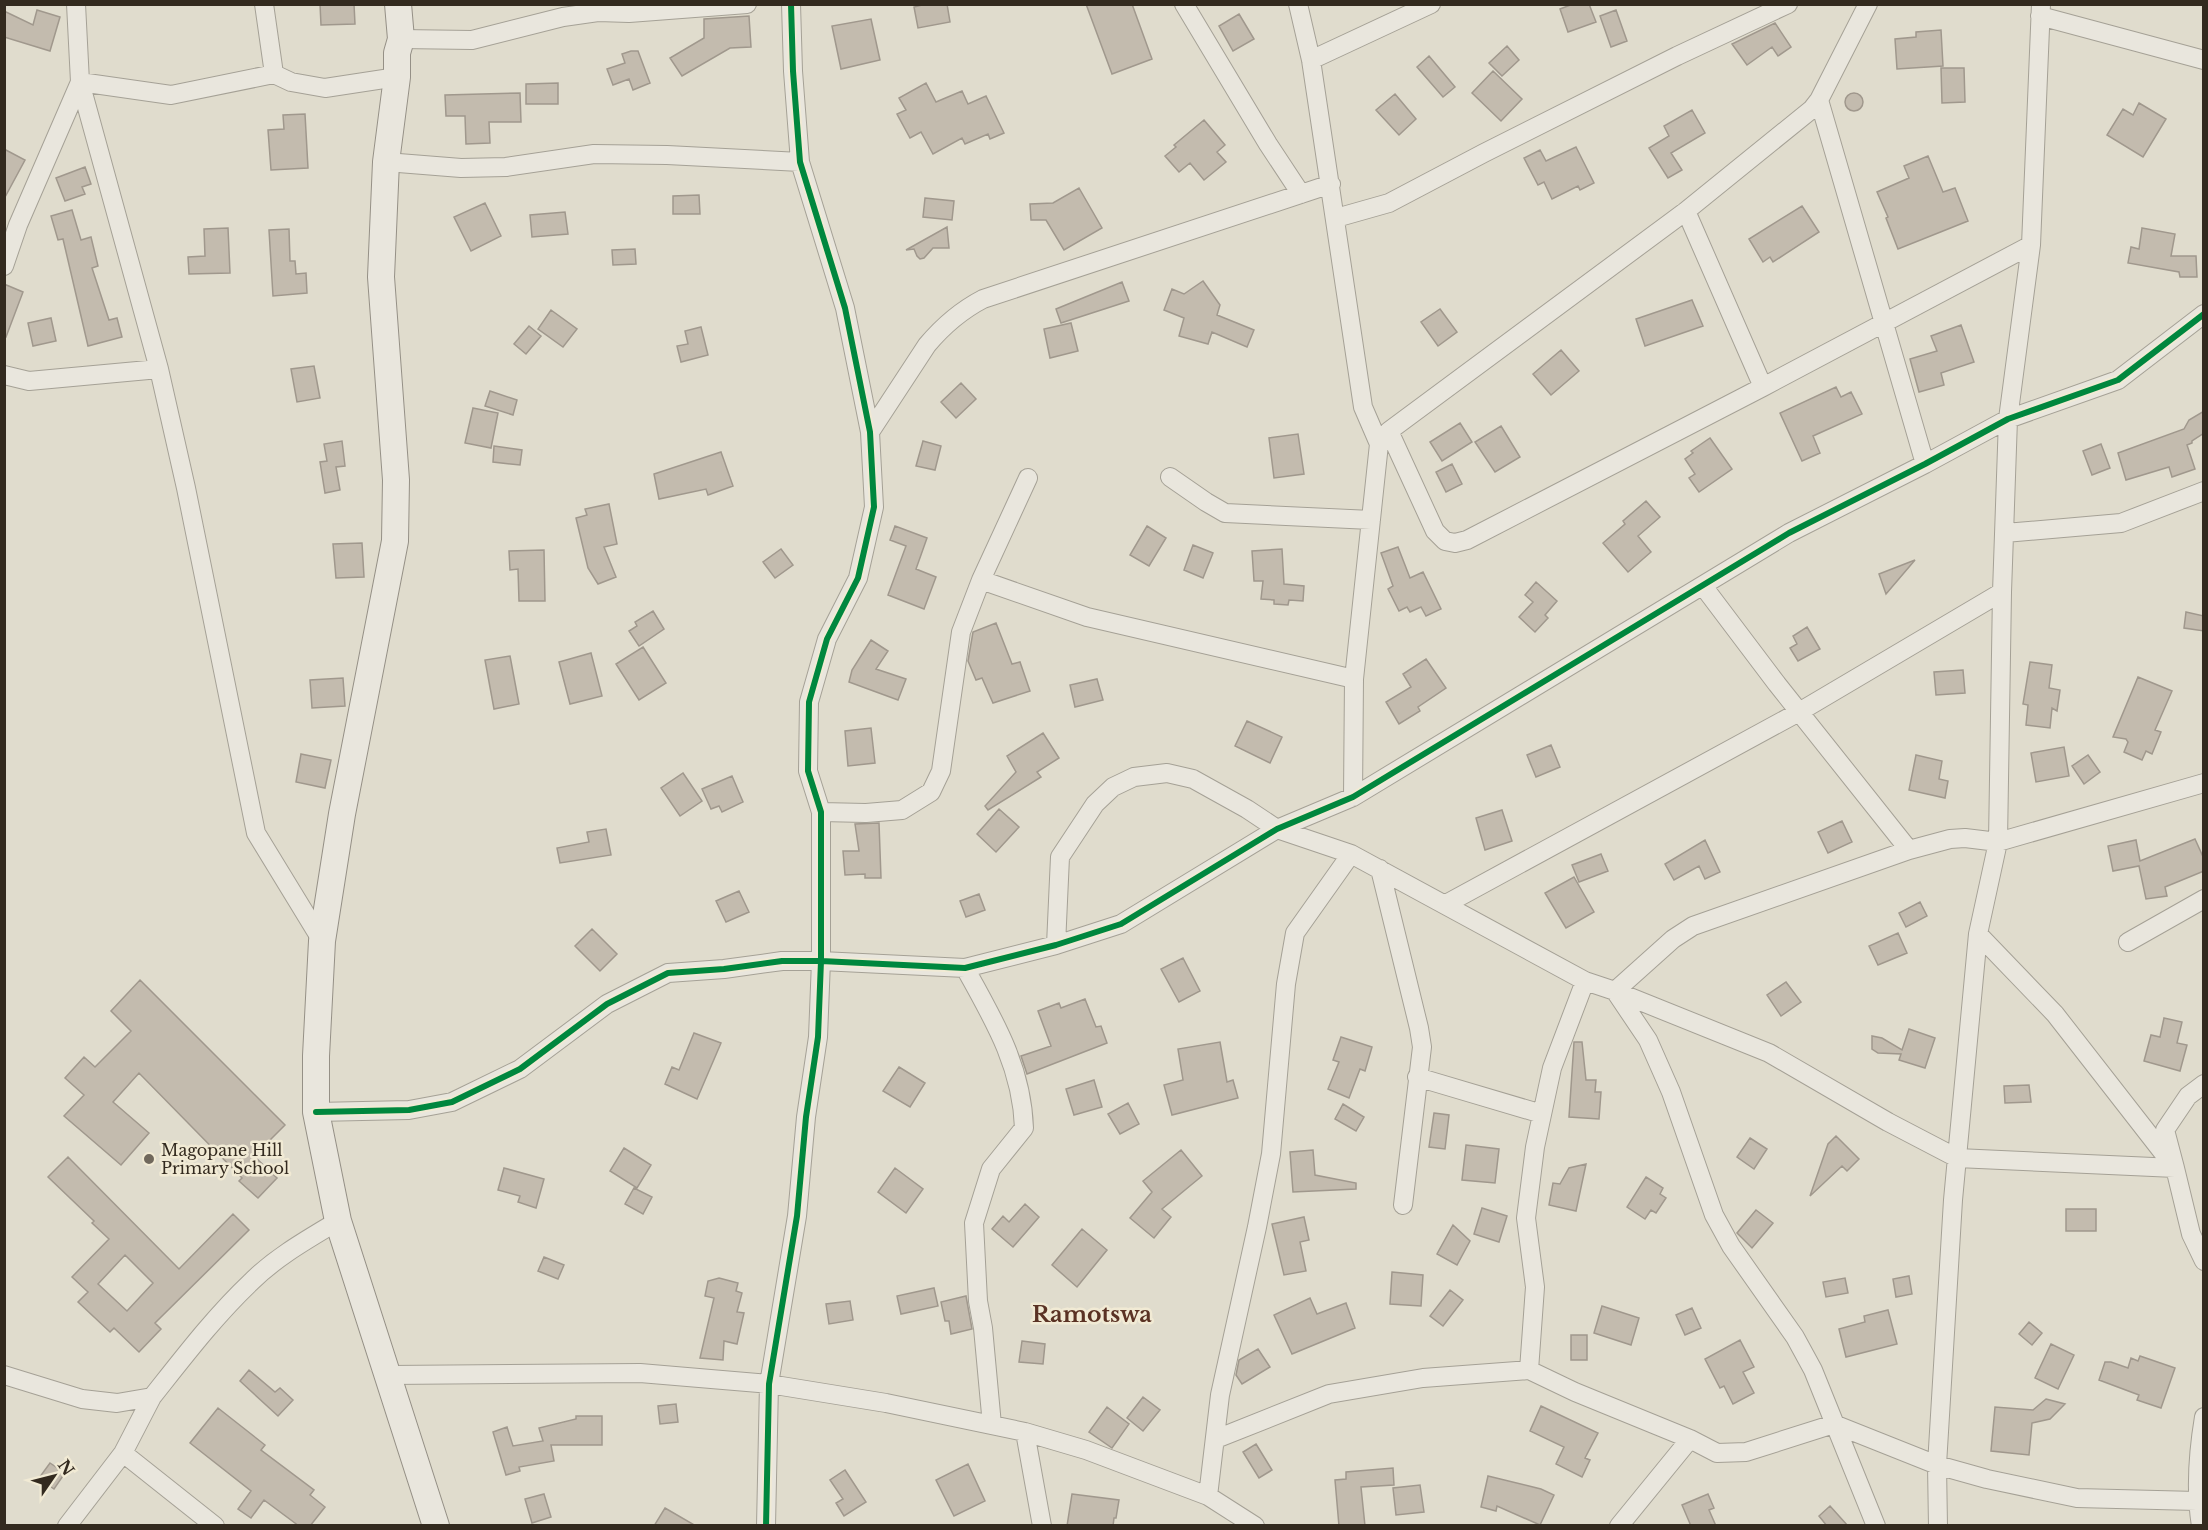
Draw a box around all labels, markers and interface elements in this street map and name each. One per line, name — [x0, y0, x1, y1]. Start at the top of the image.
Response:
place label: Magopane Hill Primary School — [161, 1140, 289, 1178]
marker: Magopane Hill Primary School — [142, 1152, 156, 1166]
district label: Ramotswa — [1032, 1301, 1152, 1328]
north arrow — [24, 1446, 84, 1506]
text: N — [54, 1455, 79, 1479]

